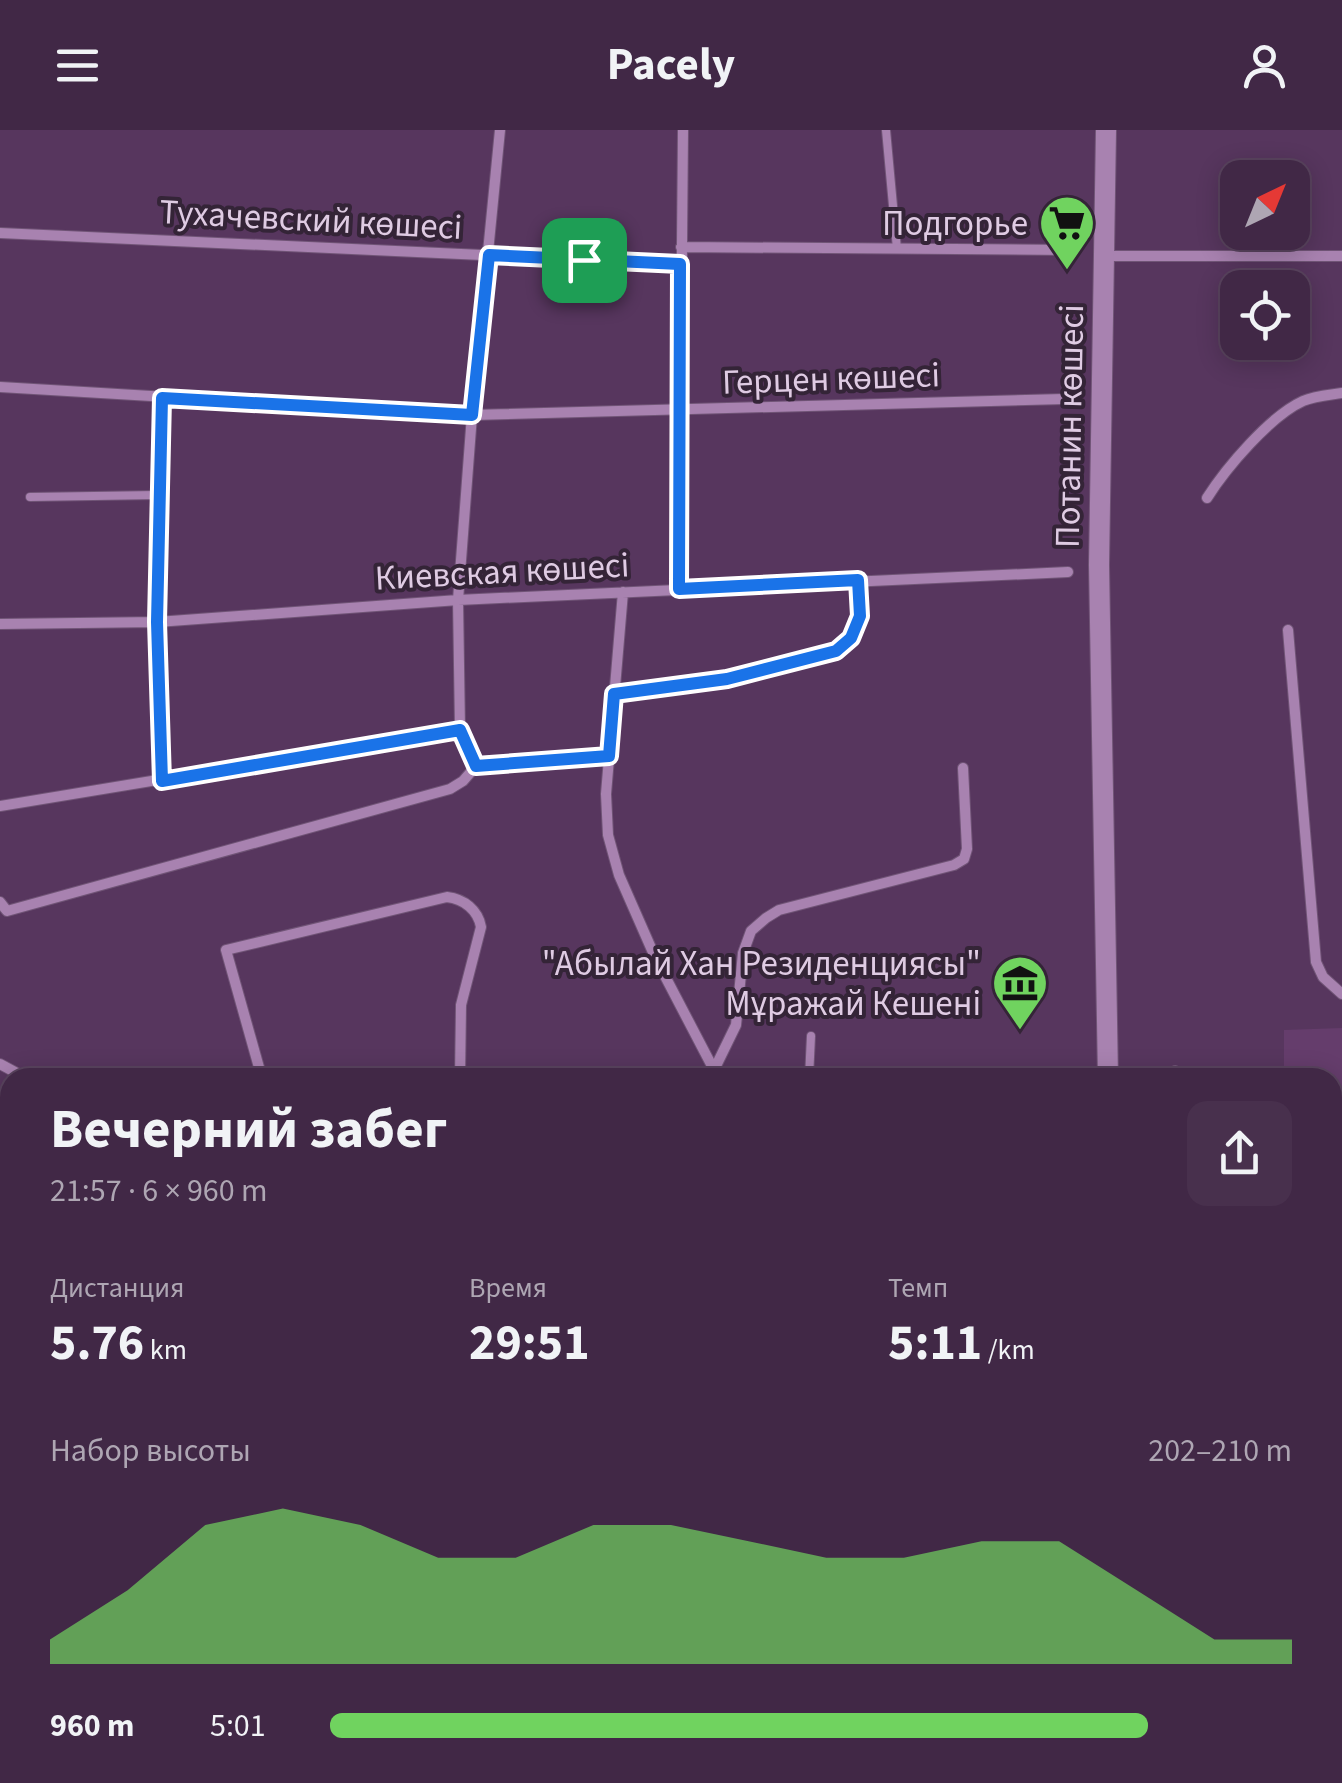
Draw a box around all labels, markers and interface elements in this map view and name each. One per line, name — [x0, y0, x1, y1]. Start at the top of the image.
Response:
text: Pacely — [607, 33, 735, 97]
icon: menu — [50, 38, 105, 93]
icon: person — [1237, 38, 1292, 93]
north arrow — [1220, 160, 1310, 250]
map controls — [1220, 160, 1310, 360]
street label: Тухачевский көшесі — [158, 187, 464, 253]
supermarket icon: Подгорье — [1037, 193, 1097, 272]
place label: Подгорье — [882, 199, 1028, 249]
pin — [542, 218, 627, 303]
icon: arrive — [557, 233, 612, 288]
button: locate — [1220, 270, 1310, 360]
street label: Потанин көшесі — [1043, 304, 1097, 548]
street label: Герцен көшесі — [721, 350, 941, 408]
street label: Киевская көшесі — [374, 540, 630, 604]
place label: "Абылай Хан Резиденциясы" Мұражай Кешені — [542, 939, 981, 1029]
museum icon: "Абылай Хан Резиденциясы" Мұражай Кешені — [990, 953, 1050, 1032]
text: Вечерний забег — [50, 1091, 447, 1169]
button: share — [1187, 1101, 1292, 1206]
text: 21:57 · 6 × 960 m — [50, 1168, 268, 1214]
text: Дистанция — [50, 1268, 184, 1308]
text: Время — [469, 1268, 547, 1308]
text: Темп — [888, 1268, 948, 1308]
text: 5.76 — [50, 1308, 144, 1379]
text: 29:51 — [469, 1308, 590, 1379]
text: 5:11 — [888, 1308, 982, 1379]
text: km — [144, 1330, 187, 1370]
text: /km — [982, 1330, 1035, 1370]
text: Набор высоты — [50, 1428, 251, 1474]
text: 202–210 m — [1148, 1428, 1292, 1474]
text: 960 m — [50, 1703, 135, 1749]
text: 5:01 — [210, 1703, 266, 1749]

